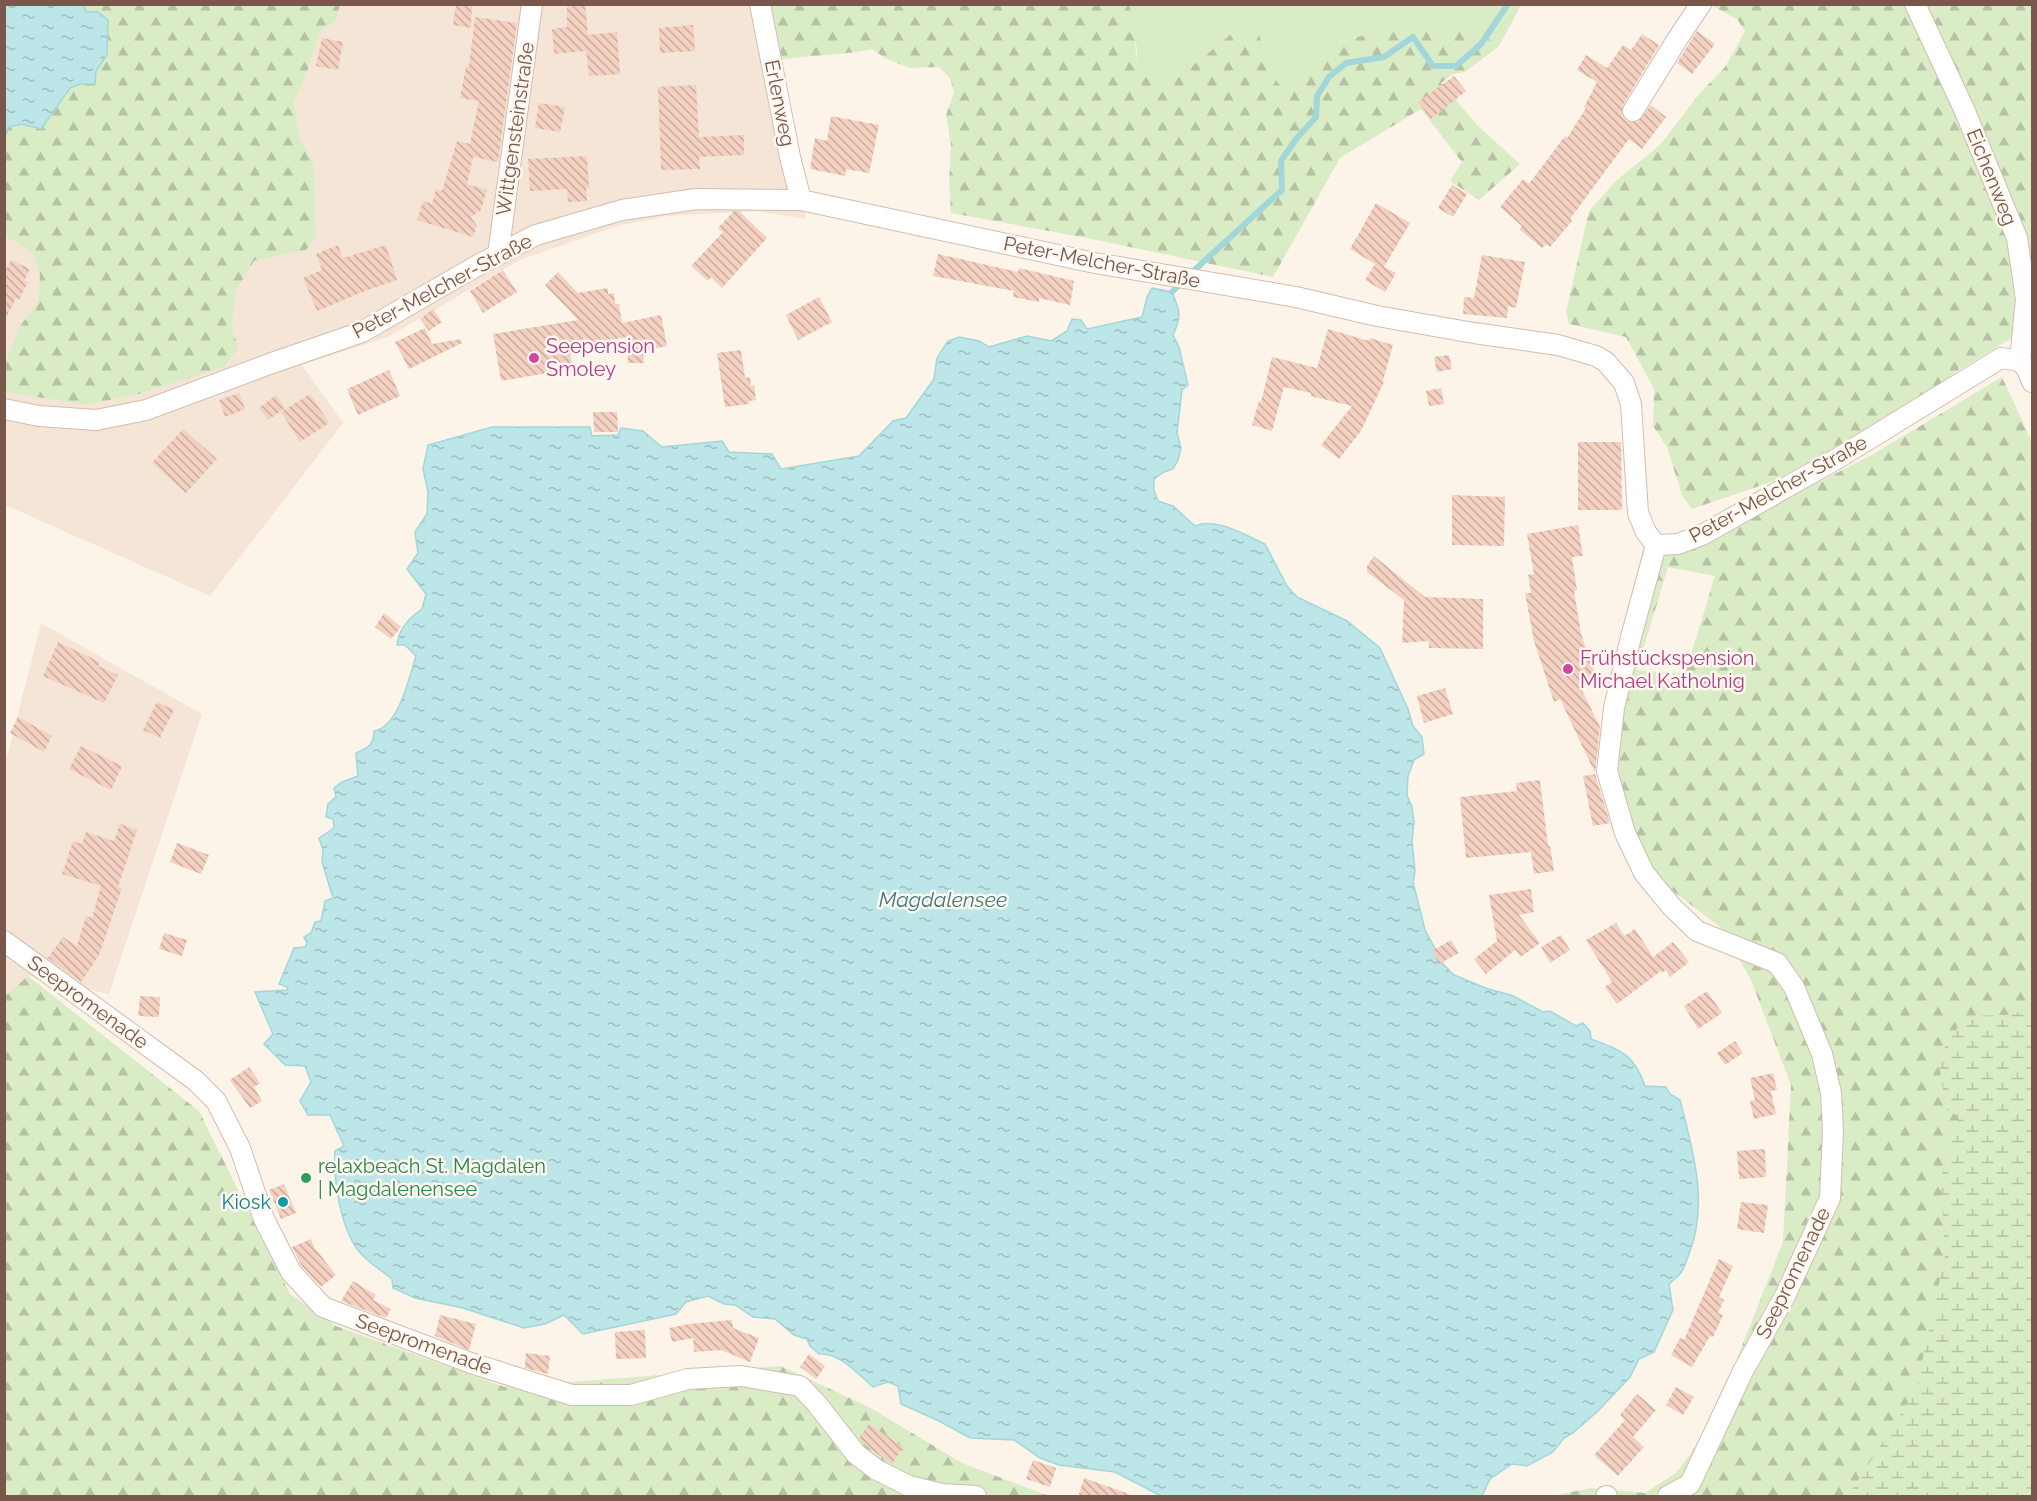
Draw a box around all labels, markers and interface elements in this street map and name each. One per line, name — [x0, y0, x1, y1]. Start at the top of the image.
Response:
street label: Wittgensteinstraße — [491, 40, 539, 217]
street label: Erlenweg — [760, 58, 800, 148]
street label: Eichenweg — [1962, 125, 2022, 229]
street label: Peter-Melcher-Straße — [348, 228, 536, 344]
street label: Peter-Melcher-Straße — [1002, 231, 1203, 293]
place label: Seepension Smoley — [546, 334, 655, 381]
marker: Seepension Smoley — [527, 351, 541, 365]
street label: Peter-Melcher-Straße — [1685, 430, 1871, 548]
place label: Frühstückspension Michael Katholnig — [1580, 646, 1754, 693]
marker: Frühstückspension Michael Katholnig — [1561, 662, 1575, 676]
water label: Magdalensee — [879, 887, 1007, 912]
street label: Seepromenade — [23, 950, 153, 1054]
place label: relaxbeach St. Magdalen | Magdalenensee — [318, 1154, 546, 1201]
marker: relaxbeach St. Magdalen | Magdalenensee — [299, 1171, 313, 1185]
place label: Kiosk — [222, 1190, 271, 1214]
marker: Kiosk — [276, 1195, 290, 1209]
street label: Seepromenade — [1751, 1203, 1835, 1343]
street label: Seepromenade — [353, 1308, 496, 1380]

